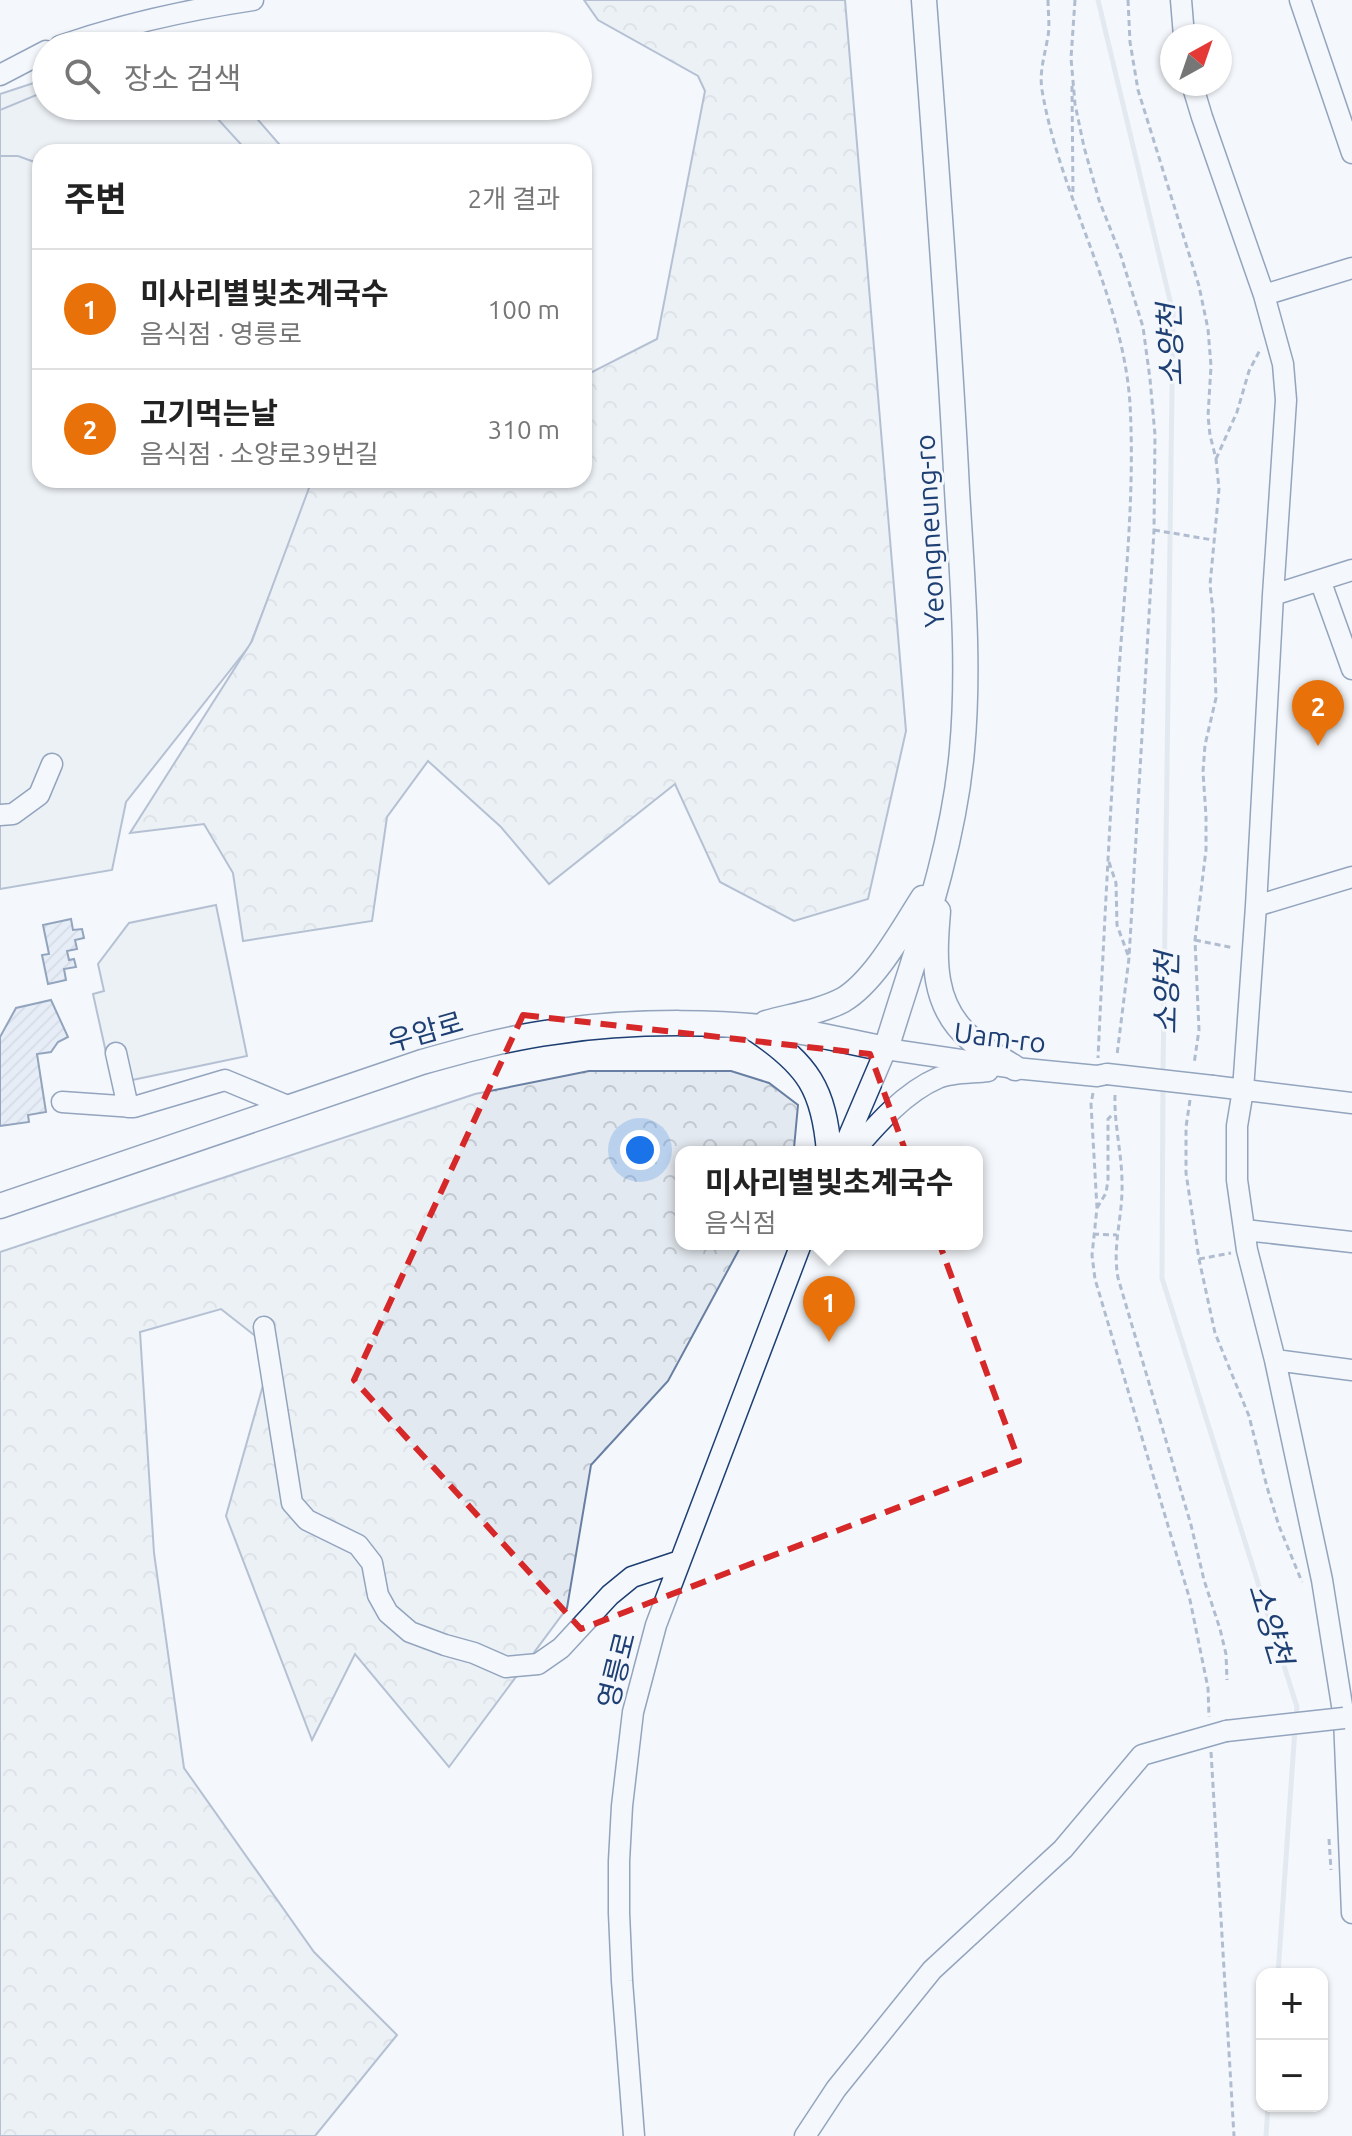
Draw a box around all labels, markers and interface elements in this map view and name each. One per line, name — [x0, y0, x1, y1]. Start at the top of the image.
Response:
north arrow — [1160, 24, 1232, 96]
search box — [32, 32, 592, 120]
icon: search — [60, 54, 104, 98]
text: 장소 검색 — [124, 61, 241, 95]
text: 주변 — [64, 179, 127, 217]
text: 2개 결과 — [468, 184, 560, 213]
text: 미사리별빛초계국수 — [140, 276, 388, 310]
text: 1 — [83, 295, 97, 324]
text: 100 m — [488, 295, 560, 324]
water label: 소양천 — [1151, 300, 1188, 387]
text: 음식점 · 영릉로 — [140, 319, 302, 348]
text: 고기먹는날 — [140, 396, 278, 430]
text: 2 — [83, 415, 97, 444]
text: 310 m — [488, 415, 560, 444]
street label: Yeongneung-ro — [908, 434, 950, 628]
text: 음식점 · 소양로39번길 — [140, 439, 379, 468]
pin: 2 — [1292, 680, 1344, 746]
water label: 소양천 — [1148, 948, 1184, 1035]
street label: 우암로 — [384, 1005, 466, 1057]
street label: Uam-ro — [952, 1016, 1048, 1058]
your location — [620, 1130, 660, 1170]
popup — [675, 1146, 983, 1250]
text: 미사리별빛초계국수 — [705, 1165, 953, 1199]
text: 음식점 — [705, 1208, 777, 1237]
pin: 1 — [803, 1276, 855, 1342]
water label: 소양천 — [1243, 1579, 1300, 1672]
street label: 영릉로 — [592, 1629, 640, 1711]
map controls — [1256, 1968, 1328, 2112]
button: + — [1256, 1968, 1328, 2040]
button: − — [1256, 2040, 1328, 2112]

